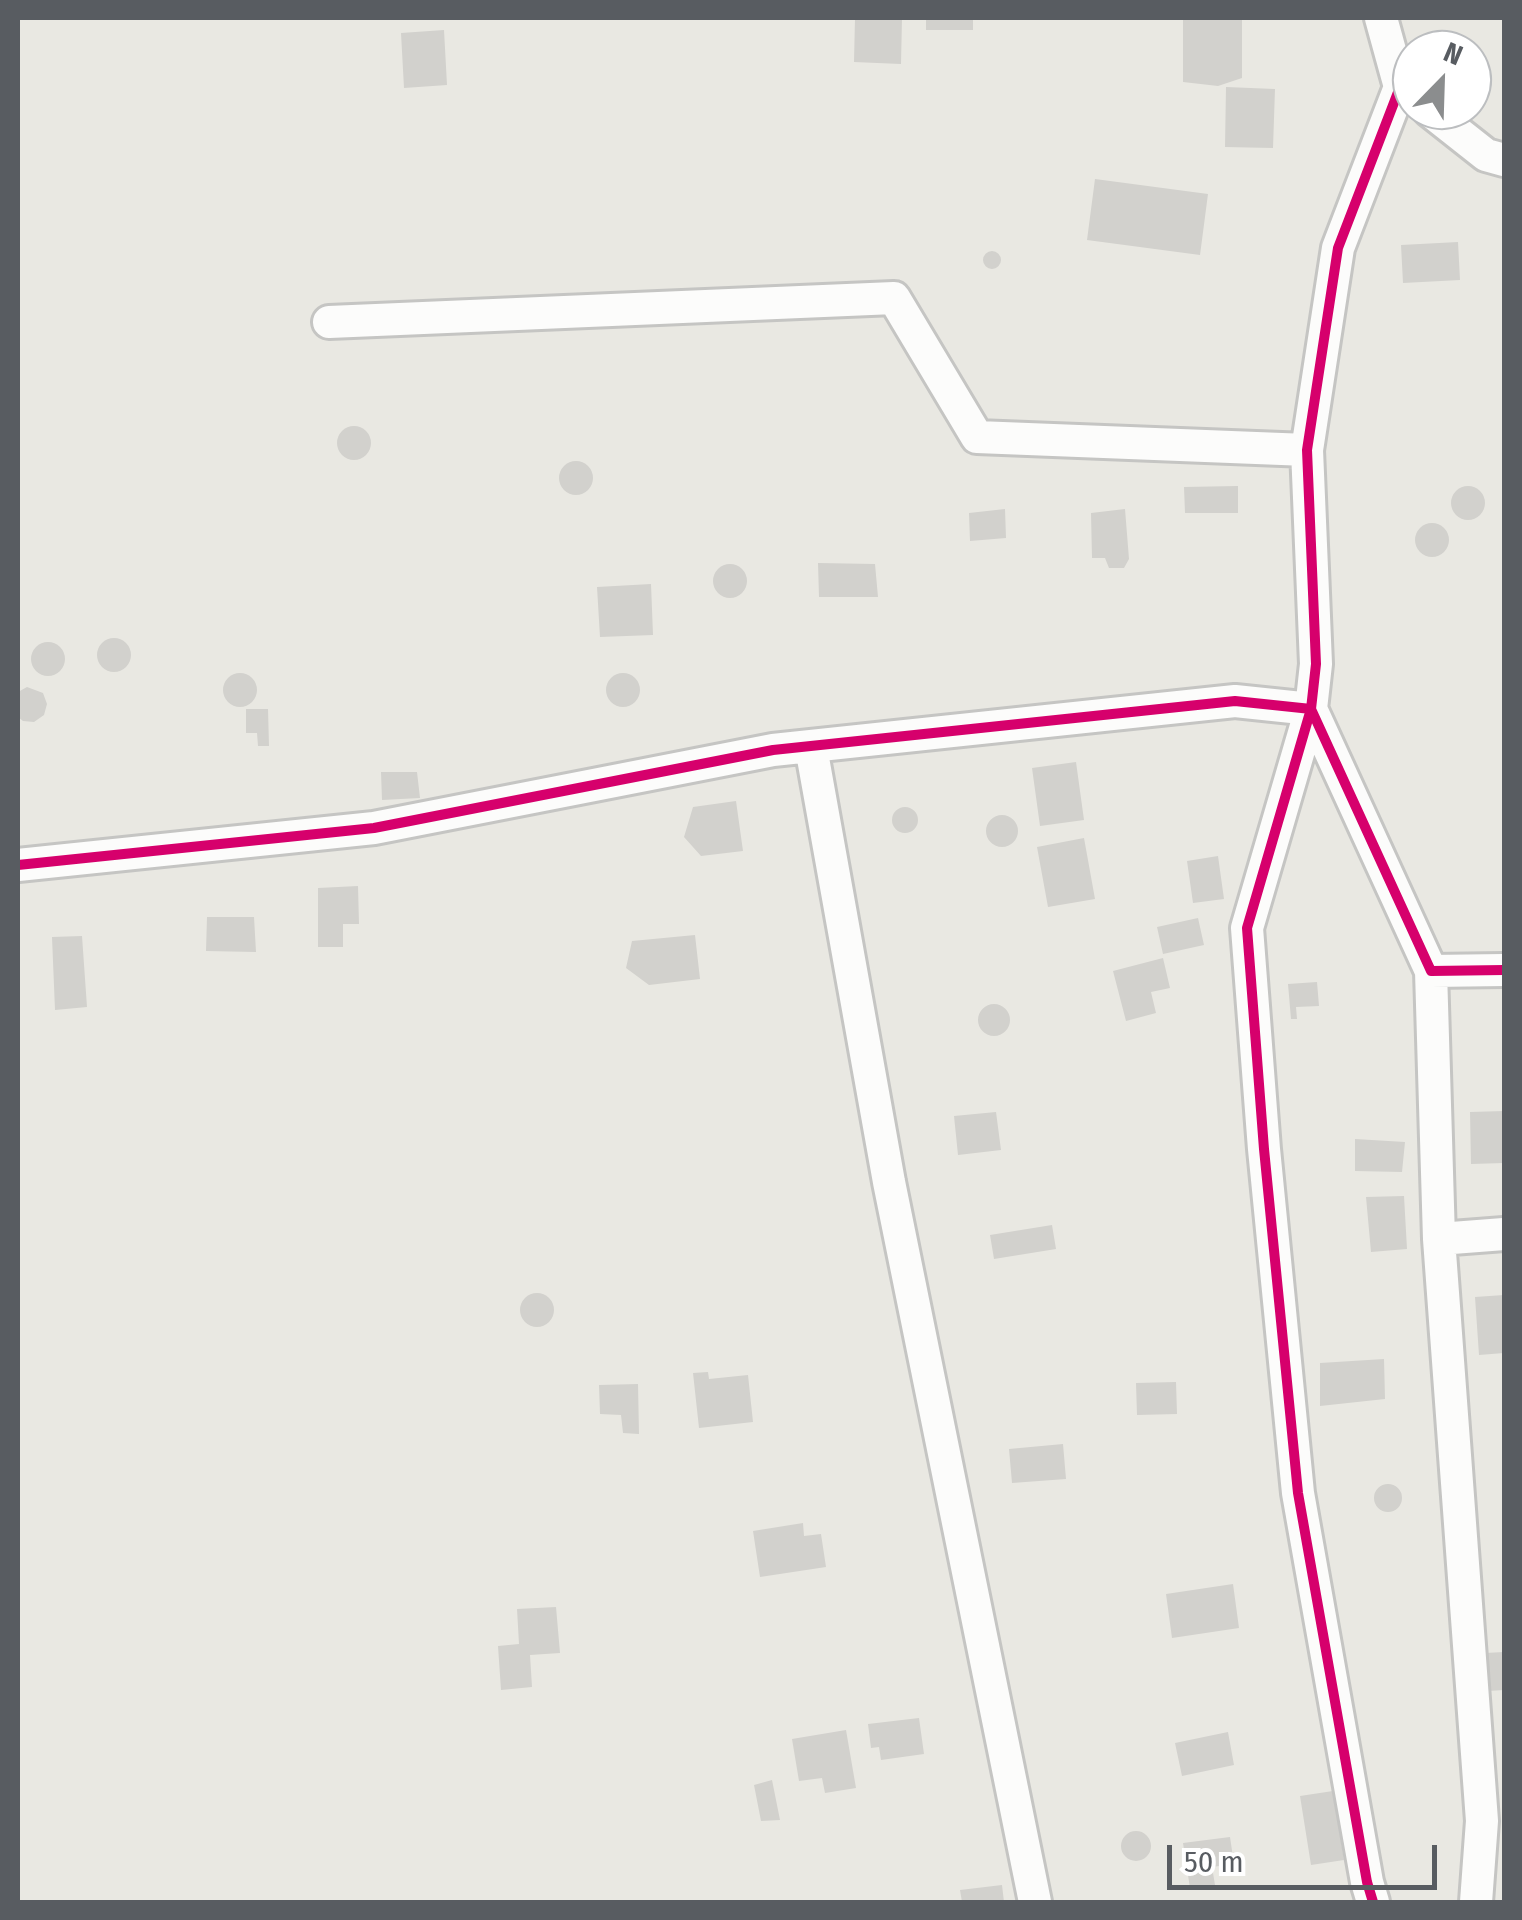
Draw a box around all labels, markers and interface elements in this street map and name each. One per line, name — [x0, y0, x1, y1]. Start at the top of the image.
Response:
north arrow — [1392, 30, 1492, 130]
text: N — [1439, 35, 1467, 72]
scale bar — [1172, 1825, 1442, 1887]
text: 50 m — [1184, 1844, 1244, 1880]

